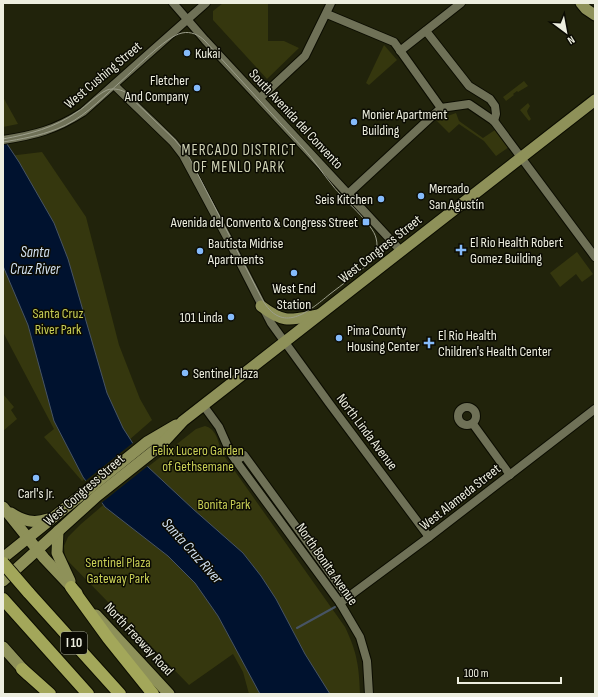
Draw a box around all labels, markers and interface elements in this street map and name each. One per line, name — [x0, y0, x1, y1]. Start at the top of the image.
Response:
north arrow — [546, 12, 586, 52]
text: N — [565, 33, 577, 47]
street label: West Cushing Street — [61, 38, 145, 112]
place label: Kukai — [195, 45, 220, 62]
marker: Kukai — [182, 48, 192, 58]
street label: South Avenida del Convento — [245, 65, 347, 173]
place label: Fletcher And Company — [124, 72, 190, 105]
marker: Fletcher And Company — [192, 83, 202, 93]
place label: Monier Apartment Building — [362, 106, 447, 139]
marker: Monier Apartment Building — [349, 117, 359, 127]
district label: MERCADO DISTRICT OF MENLO PARK — [182, 141, 296, 177]
place label: Mercado San Agustín — [429, 180, 484, 213]
place label: Seis Kitchen — [315, 191, 373, 208]
marker: Mercado San Agustín — [416, 191, 426, 201]
marker: Seis Kitchen — [376, 194, 386, 204]
street label: West Congress Street — [335, 211, 425, 287]
place label: Avenida del Convento & Congress Street — [170, 214, 358, 231]
marker: Avenida del Convento & Congress Street — [361, 217, 371, 227]
place label: El Rio Health Robert Gomez Building — [470, 234, 563, 267]
place label: Bautista Midrise Apartments — [207, 235, 283, 268]
water label: Santa Cruz River — [10, 243, 61, 279]
marker: El Rio Health Robert Gomez Building — [455, 244, 467, 256]
marker: Bautista Midrise Apartments — [195, 246, 205, 256]
marker: West End Station — [289, 268, 299, 278]
place label: West End Station — [272, 280, 316, 313]
park label: Santa Cruz River Park — [33, 305, 83, 338]
place label: 101 Linda — [180, 309, 223, 326]
marker: 101 Linda — [226, 312, 236, 322]
place label: Pima County Housing Center — [347, 322, 419, 355]
place label: El Rio Health Children's Health Center — [438, 327, 552, 360]
marker: Pima County Housing Center — [334, 333, 344, 343]
marker: El Rio Health Children's Health Center — [423, 337, 435, 349]
place label: Sentinel Plaza — [193, 365, 258, 382]
marker: Sentinel Plaza — [180, 368, 190, 378]
street label: North Linda Avenue — [333, 391, 401, 473]
park label: Felix Lucero Garden of Gethsemane — [152, 442, 244, 475]
street label: West Congress Street — [40, 450, 128, 530]
street label: West Alameda Street — [416, 460, 504, 534]
marker: Carl's Jr. — [31, 473, 41, 483]
place label: Carl's Jr. — [18, 485, 54, 502]
park label: Bonita Park — [198, 496, 251, 513]
water label: Santa Cruz River — [158, 514, 227, 588]
street label: North Bonita Avenue — [292, 520, 362, 608]
park label: Sentinel Plaza Gateway Park — [85, 554, 151, 587]
street label: North Freeway Road — [101, 599, 177, 679]
road number: I 10 — [61, 632, 87, 654]
scale bar — [458, 659, 561, 685]
text: 100 m — [464, 666, 489, 681]

